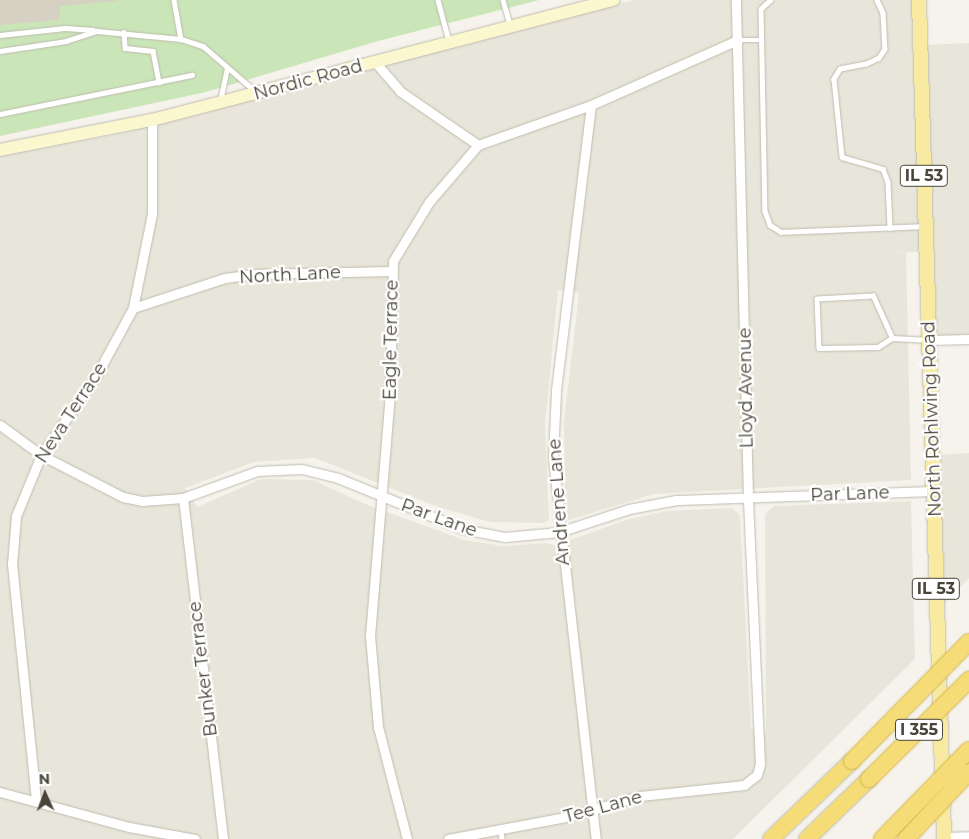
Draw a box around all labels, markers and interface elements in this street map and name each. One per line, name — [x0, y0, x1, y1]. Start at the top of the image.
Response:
street label: Nordic Road — [251, 55, 365, 105]
road number: IL 53 — [899, 162, 949, 190]
street label: North Lane — [239, 262, 341, 288]
street label: Eagle Terrace — [379, 280, 403, 400]
street label: North Rohlwing Road — [918, 321, 946, 517]
street label: Lloyd Avenue — [734, 327, 758, 449]
street label: Neva Terrace — [31, 359, 111, 467]
street label: Andrene Lane — [544, 438, 574, 566]
street label: Par Lane — [810, 482, 890, 506]
street label: Par Lane — [398, 494, 480, 542]
road number: IL 53 — [911, 576, 961, 602]
street label: Bunker Terrace — [184, 600, 222, 738]
road number: I 355 — [894, 716, 944, 744]
north arrow — [20, 769, 70, 819]
text: N — [39, 770, 50, 788]
street label: Tee Lane — [562, 786, 644, 828]

